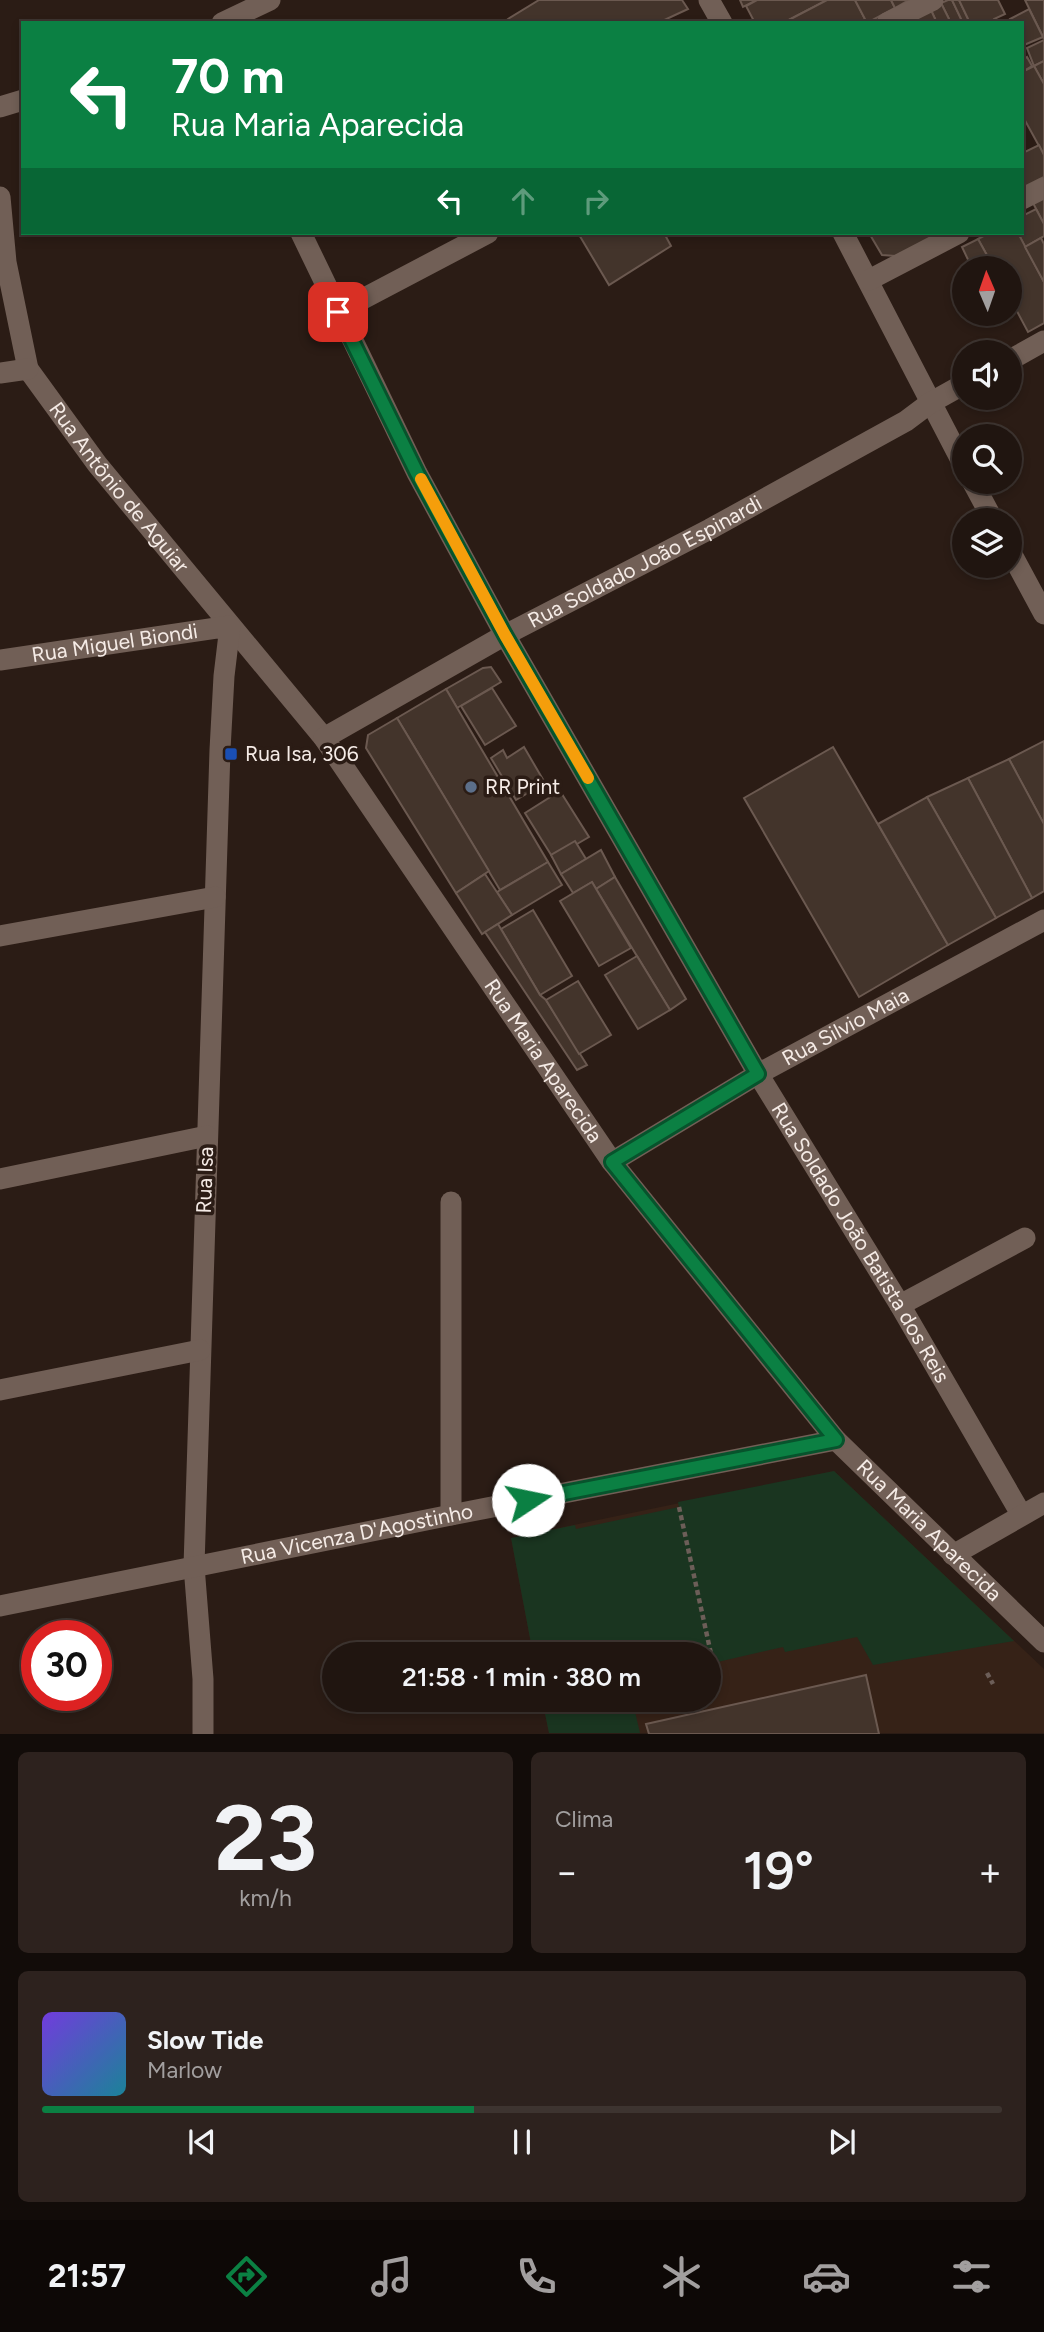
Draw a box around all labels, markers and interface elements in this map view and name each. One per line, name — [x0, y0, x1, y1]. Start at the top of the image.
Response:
text: 70 m — [171, 46, 284, 105]
icon: left — [56, 49, 147, 140]
text: Rua Maria Aparecida — [171, 106, 464, 144]
icon: left — [431, 182, 469, 220]
icon: ahead — [504, 182, 542, 220]
icon: right — [577, 182, 615, 220]
north arrow — [952, 256, 1022, 326]
map controls — [952, 256, 1022, 578]
pin — [308, 282, 368, 342]
icon: arrive — [319, 293, 357, 331]
button: sound — [952, 340, 1022, 410]
street label: Rua Antônio de Aguiar — [44, 397, 195, 577]
button: search — [952, 424, 1022, 494]
street label: Rua Soldado João Espinardi — [523, 490, 766, 633]
button: layers — [952, 508, 1022, 578]
street label: Rua Miguel Biondi — [30, 618, 199, 667]
place label: Rua Isa, 306 — [245, 741, 359, 766]
marker: Rua Isa, 306 — [223, 746, 239, 762]
place label: RR Print — [485, 774, 560, 799]
marker: RR Print — [463, 779, 479, 795]
street label: Rua Maria Aparecida — [479, 974, 608, 1147]
street label: Rua Silvio Maia — [778, 982, 913, 1071]
street label: Rua Soldado João Batista dos Reis — [767, 1098, 955, 1387]
street label: Rua Isa — [191, 1146, 218, 1214]
street label: Rua Maria Aparecida — [852, 1454, 1007, 1606]
position arrow — [491, 1463, 565, 1537]
street label: Rua Vicenza D'Agostinho — [238, 1498, 475, 1569]
speed limit sign: 30 — [21, 1620, 112, 1711]
text: 21:58 · 1 min · 380 m — [402, 1661, 641, 1693]
text: 23 — [214, 1784, 317, 1893]
text: Clima — [555, 1805, 613, 1833]
text: 19° — [743, 1840, 814, 1902]
text: − — [555, 1849, 579, 1895]
text: + — [978, 1849, 1002, 1895]
text: km/h — [239, 1884, 292, 1912]
text: Slow Tide — [147, 2024, 263, 2056]
text: Marlow — [147, 2056, 222, 2084]
icon: previous — [183, 2123, 221, 2161]
icon: pause — [503, 2123, 541, 2161]
icon: next — [823, 2123, 861, 2161]
icon: directions — [222, 2252, 271, 2301]
icon: music — [367, 2252, 416, 2301]
icon: phone — [512, 2252, 561, 2301]
icon: climate — [657, 2252, 706, 2301]
icon: car — [802, 2252, 851, 2301]
icon: filters — [947, 2252, 996, 2301]
text: 21:57 — [48, 2257, 126, 2295]

